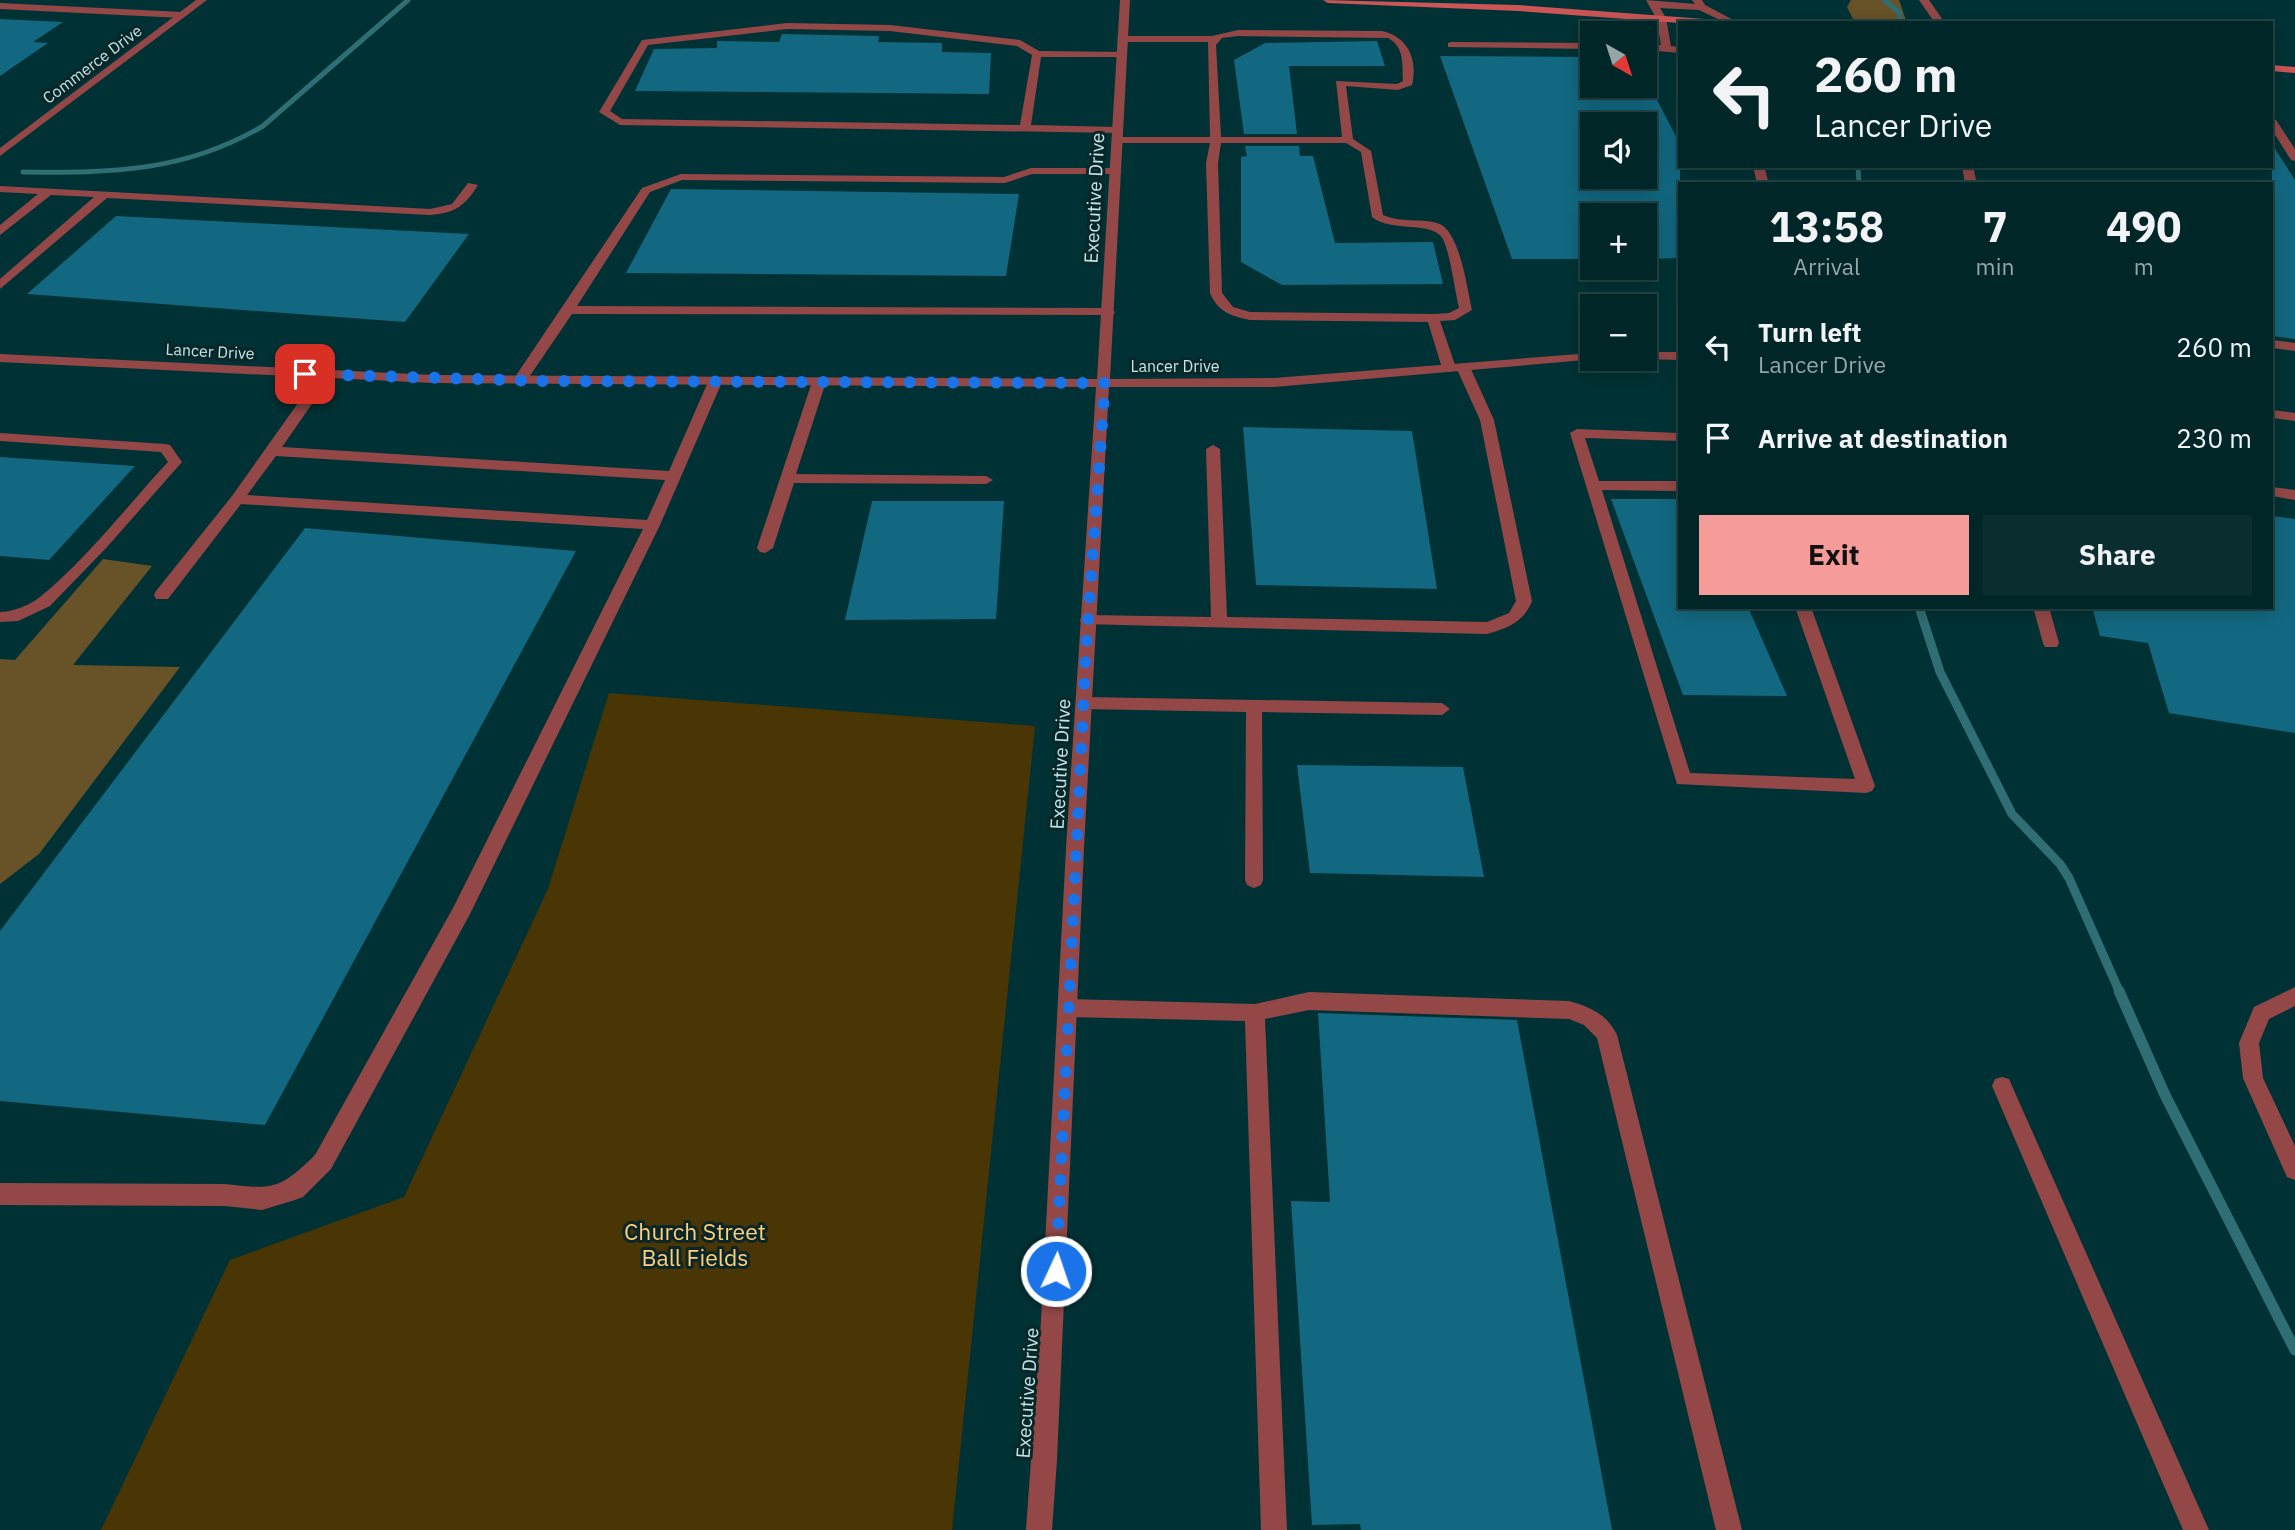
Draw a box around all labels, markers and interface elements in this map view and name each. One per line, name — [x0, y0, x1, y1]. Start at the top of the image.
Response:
street label: Commerce Drive — [38, 20, 146, 108]
north arrow — [1580, 21, 1657, 98]
map controls — [1580, 21, 1657, 371]
text: 260 m — [1814, 42, 1958, 105]
icon: left — [1699, 49, 1790, 140]
text: Lancer Drive — [1814, 104, 1992, 146]
button: sound — [1580, 112, 1657, 189]
street label: Executive Drive — [1079, 132, 1109, 264]
text: 13:58 — [1769, 199, 1884, 254]
text: 7 — [1982, 199, 2008, 254]
text: 490 — [2106, 199, 2182, 254]
button: + — [1580, 203, 1657, 280]
text: Arrival — [1793, 251, 1860, 281]
text: min — [1976, 251, 2014, 281]
text: m — [2134, 251, 2154, 281]
button: − — [1580, 294, 1657, 371]
text: Turn left — [1758, 315, 1861, 349]
icon: left — [1699, 328, 1737, 366]
text: 260 m — [2176, 330, 2252, 364]
street label: Lancer Drive — [165, 339, 255, 363]
pin — [275, 344, 335, 404]
text: Lancer Drive — [1758, 349, 1886, 379]
icon: arrive — [286, 355, 324, 393]
street label: Lancer Drive — [1130, 356, 1220, 376]
icon: arrive — [1699, 419, 1737, 457]
text: Arrive at destination — [1758, 421, 2008, 455]
text: 230 m — [2176, 421, 2252, 455]
button: Exit — [1699, 515, 1969, 595]
button: Share — [1983, 515, 2252, 595]
street label: Executive Drive — [1045, 698, 1075, 830]
park label: Church Street Ball Fields — [624, 1216, 766, 1272]
position arrow — [1019, 1234, 1093, 1308]
street label: Executive Drive — [1010, 1327, 1044, 1459]

